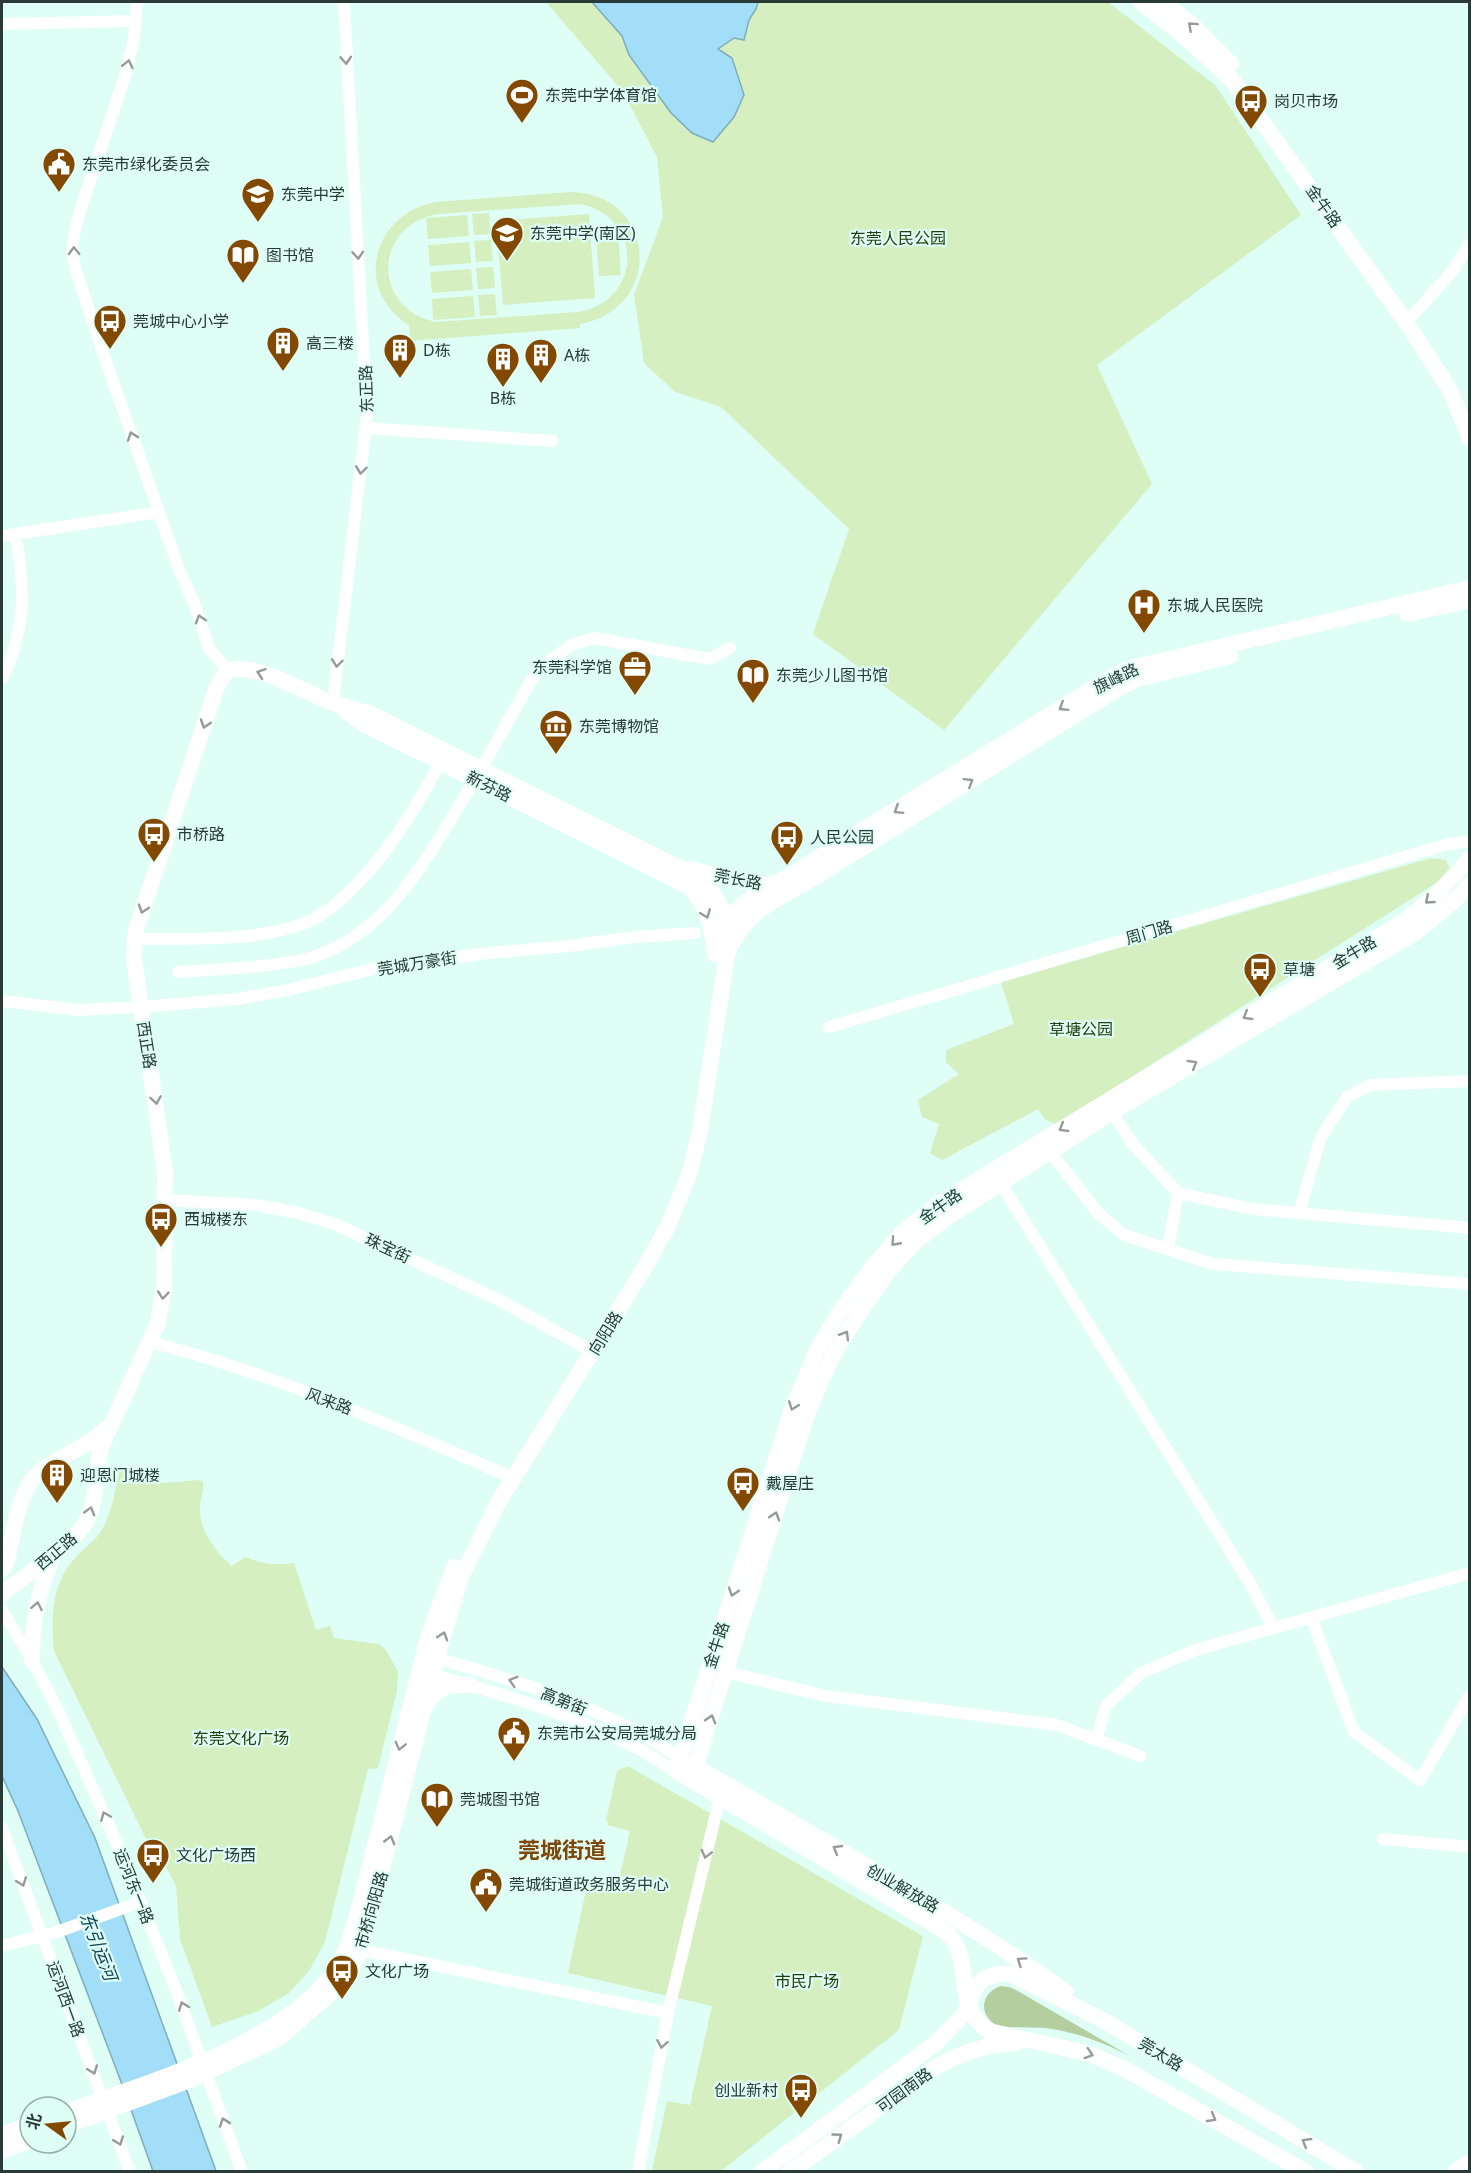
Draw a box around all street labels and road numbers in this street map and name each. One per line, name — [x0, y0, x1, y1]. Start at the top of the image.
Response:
street label: 金牛路 — [1301, 180, 1347, 232]
street label: 东正路 — [354, 365, 378, 413]
street label: 旗峰路 — [1090, 658, 1142, 698]
street label: 新芬路 — [463, 765, 515, 807]
street label: 莞长路 — [712, 864, 764, 894]
street label: 周门路 — [1123, 915, 1175, 949]
street label: 金牛路 — [1328, 930, 1380, 974]
street label: 莞城万豪街 — [376, 946, 458, 980]
street label: 西正路 — [132, 1020, 162, 1070]
street label: 金牛路 — [914, 1183, 966, 1229]
street label: 珠宝街 — [362, 1228, 414, 1268]
street label: 向阳路 — [583, 1307, 627, 1359]
street label: 风来路 — [303, 1382, 355, 1420]
street label: 西正路 — [31, 1527, 81, 1575]
street label: 金牛路 — [698, 1619, 734, 1671]
street label: 高第街 — [538, 1682, 590, 1720]
street label: 运河东一路 — [109, 1845, 159, 1927]
street label: 创业解放路 — [863, 1858, 943, 1918]
street label: 市桥向阳路 — [349, 1869, 393, 1951]
street label: 运河西一路 — [42, 1958, 90, 2040]
street label: 莞太路 — [1135, 2032, 1187, 2076]
street label: 可园南路 — [872, 2062, 936, 2118]

